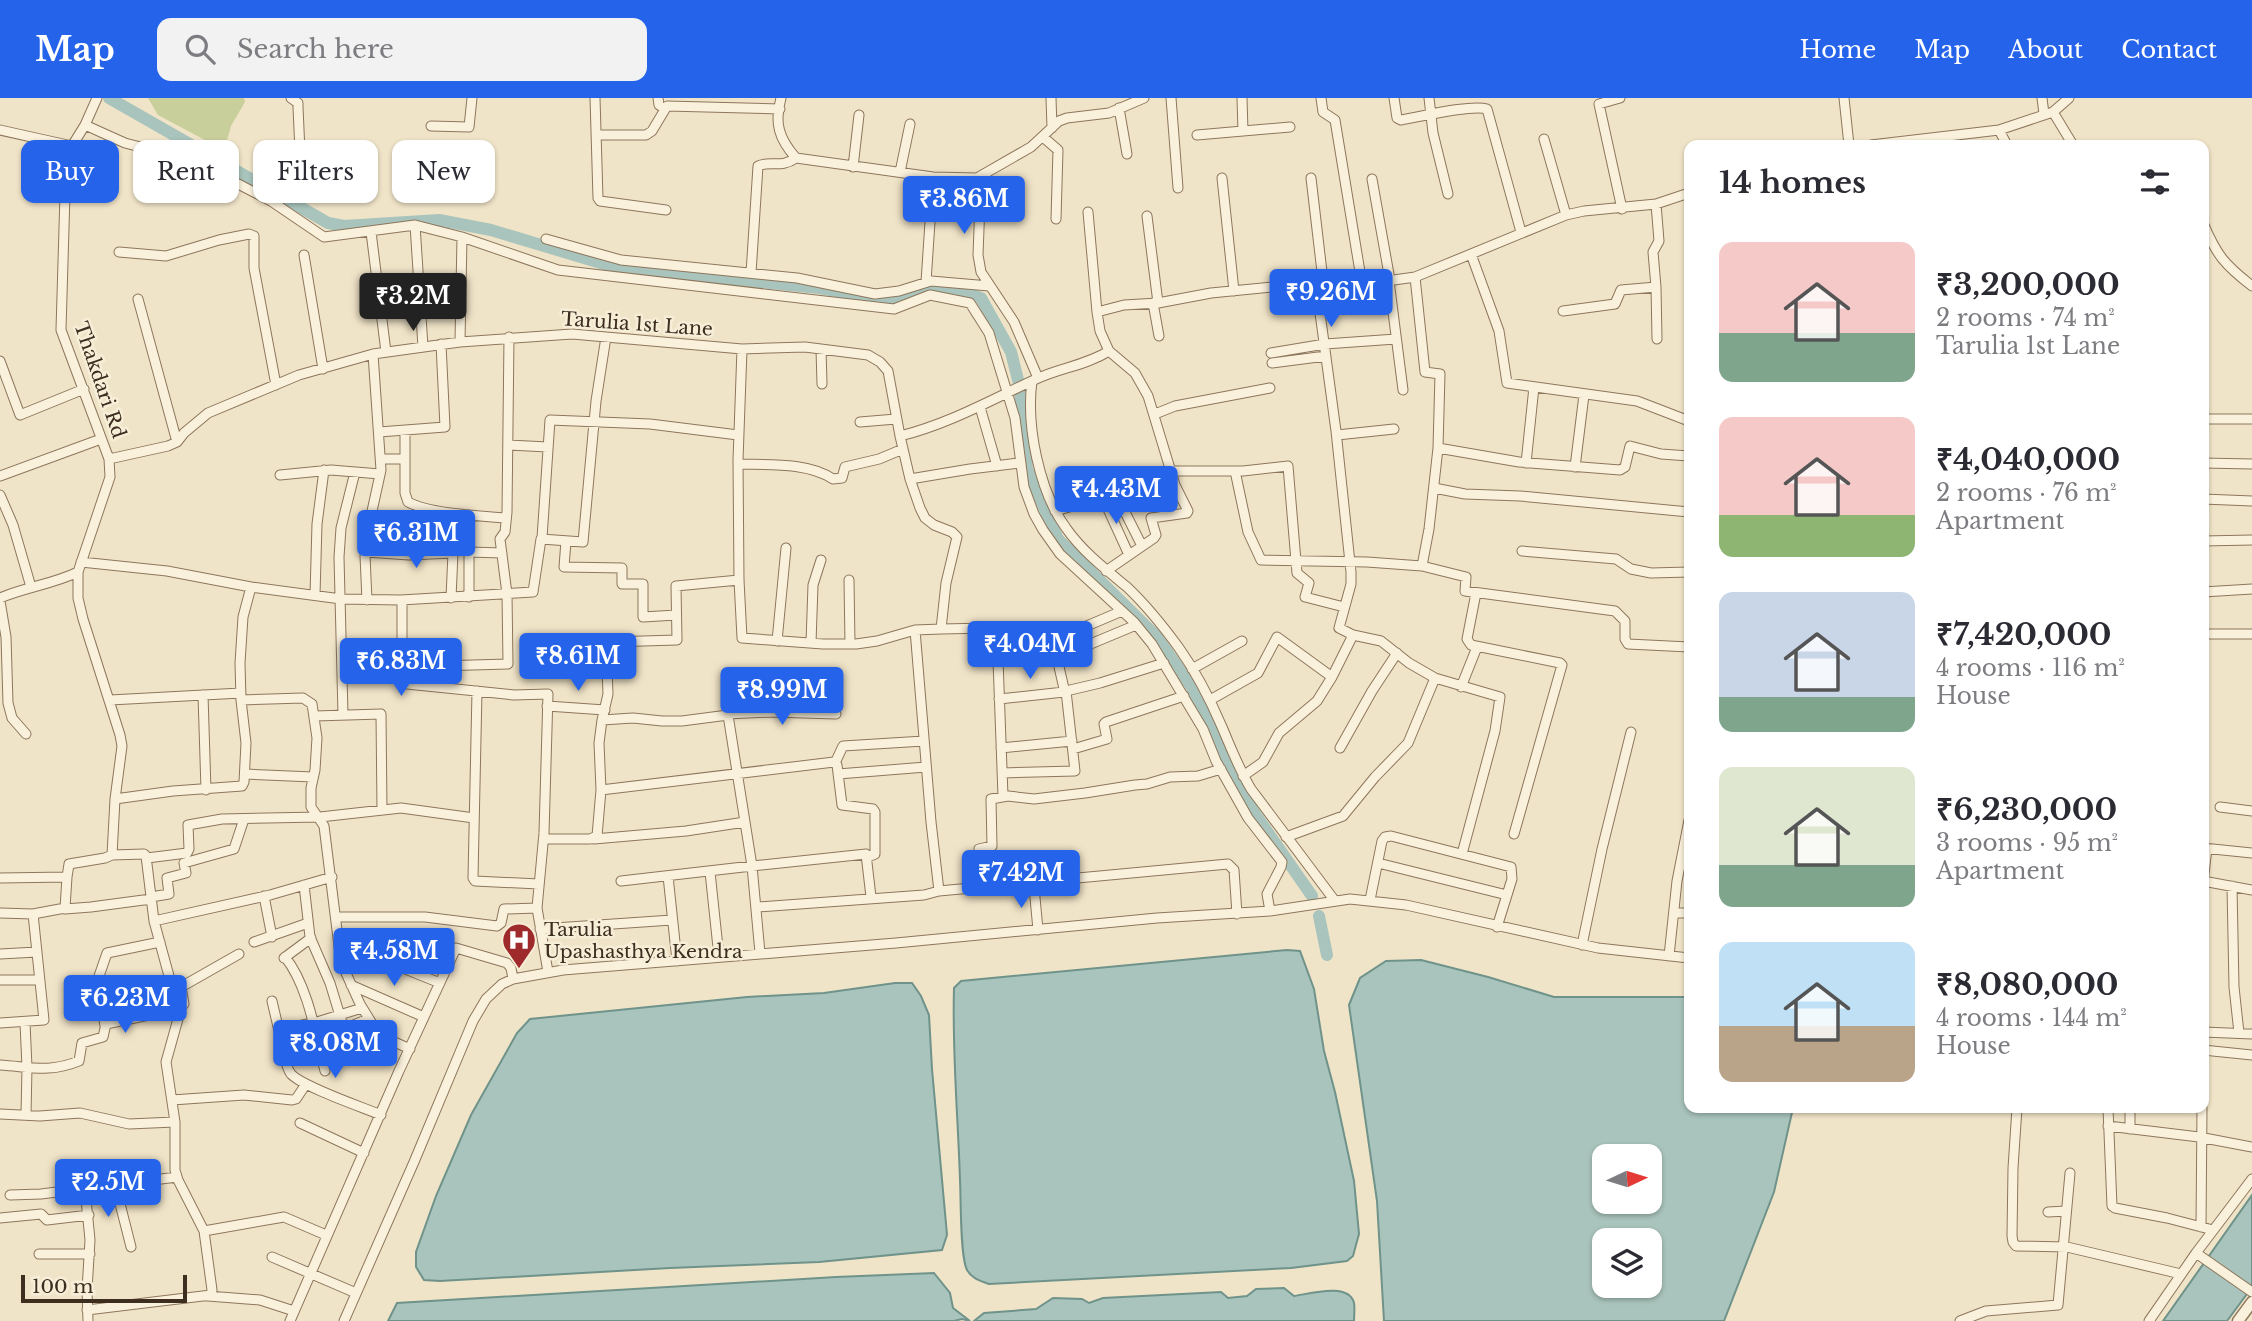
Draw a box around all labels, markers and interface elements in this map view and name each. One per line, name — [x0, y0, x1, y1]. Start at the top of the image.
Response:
search box — [157, 18, 647, 81]
text: Map — [35, 29, 115, 70]
icon: search — [181, 30, 219, 68]
text: Search here — [237, 33, 394, 65]
text: Home — [1800, 35, 1876, 64]
text: Map — [1914, 35, 1970, 64]
text: About — [2008, 35, 2083, 64]
text: Contact — [2121, 35, 2217, 64]
chip: Buy — [21, 140, 119, 203]
chip: Rent — [133, 140, 239, 203]
chip: Filters — [253, 140, 378, 203]
chip: New — [392, 140, 495, 203]
icon: filters — [2136, 163, 2174, 201]
text: 14 homes — [1719, 164, 1866, 201]
pin: ₹3.86M — [907, 176, 1021, 236]
text: ₹3.86M — [919, 185, 1009, 213]
text: ₹3,200,000 — [1936, 266, 2120, 303]
pin: ₹9.26M — [1274, 270, 1388, 329]
icon: home — [1775, 270, 1859, 354]
pin: ₹3.2M — [364, 274, 462, 333]
text: ₹9.26M — [1286, 278, 1376, 306]
text: ₹3.2M — [375, 282, 451, 310]
text: 2 rooms · 74 m² — [1936, 304, 2115, 332]
street label: Tarulia 1st Lane — [560, 307, 714, 341]
street label: Thakdari Rd — [69, 319, 131, 442]
text: Tarulia 1st Lane — [1936, 332, 2120, 360]
text: ₹4,040,000 — [1936, 441, 2120, 478]
icon: home — [1775, 445, 1859, 529]
pin: ₹4.43M — [1059, 466, 1173, 526]
text: ₹4.43M — [1071, 475, 1161, 503]
text: 2 rooms · 76 m² — [1936, 479, 2117, 507]
text: Apartment — [1936, 507, 2064, 535]
pin: ₹6.31M — [359, 510, 473, 570]
text: ₹6.31M — [373, 519, 459, 547]
text: ₹7,420,000 — [1936, 616, 2112, 653]
icon: home — [1775, 620, 1859, 704]
pin: ₹4.04M — [973, 622, 1087, 681]
text: ₹4.04M — [984, 630, 1076, 658]
pin: ₹8.61M — [521, 634, 635, 693]
pin: ₹6.83M — [344, 638, 458, 698]
text: ₹8.61M — [535, 642, 621, 670]
text: ₹6.83M — [356, 647, 446, 675]
text: 4 rooms · 116 m² — [1936, 654, 2125, 682]
pin: ₹8.99M — [725, 668, 839, 727]
text: ₹8.99M — [736, 676, 828, 704]
text: House — [1936, 682, 2011, 710]
text: ₹6,230,000 — [1936, 791, 2117, 828]
icon: home — [1775, 795, 1859, 879]
text: 3 rooms · 95 m² — [1936, 829, 2118, 857]
pin: ₹7.42M — [964, 850, 1078, 910]
text: Apartment — [1936, 857, 2064, 885]
text: ₹7.42M — [978, 859, 1064, 887]
place label: Tarulia Upashasthya Kendra — [544, 918, 743, 963]
hospital icon: Tarulia Upashasthya Kendra — [500, 921, 538, 970]
pin: ₹4.58M — [337, 928, 451, 988]
text: ₹4.58M — [349, 937, 439, 965]
text: ₹8,080,000 — [1936, 966, 2118, 1003]
icon: home — [1775, 970, 1859, 1054]
pin: ₹6.23M — [68, 976, 182, 1035]
text: ₹6.23M — [80, 984, 170, 1012]
text: 4 rooms · 144 m² — [1936, 1004, 2127, 1032]
pin: ₹8.08M — [278, 1020, 392, 1080]
text: ₹8.08M — [289, 1029, 381, 1057]
text: House — [1936, 1032, 2011, 1060]
north arrow — [1592, 1144, 1662, 1214]
map controls — [1592, 1144, 1662, 1298]
pin: ₹2.5M — [59, 1160, 157, 1219]
text: ₹2.5M — [71, 1168, 145, 1196]
button: layers — [1592, 1228, 1662, 1298]
scale bar — [21, 1272, 187, 1304]
text: 100 m — [32, 1275, 93, 1298]

